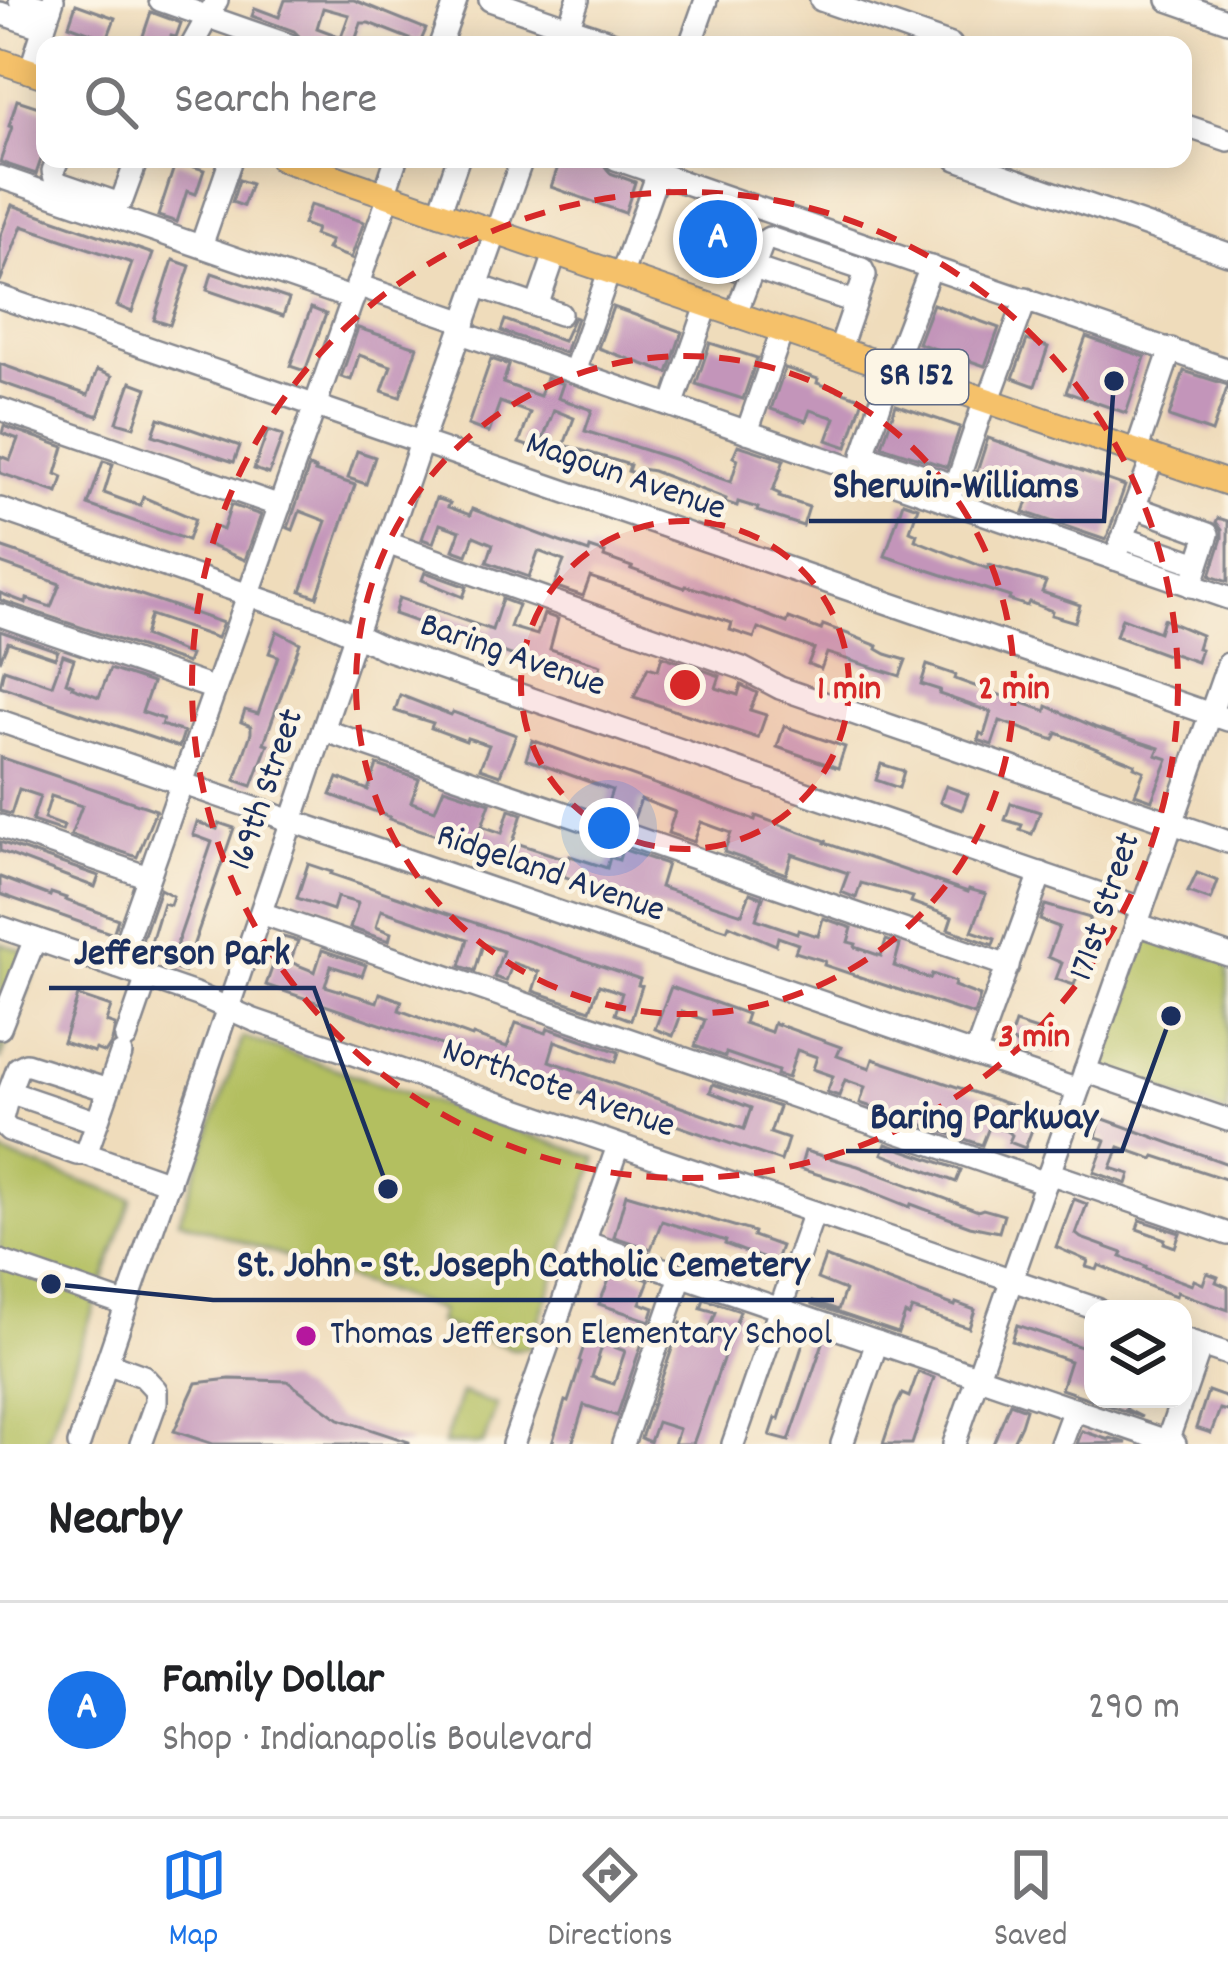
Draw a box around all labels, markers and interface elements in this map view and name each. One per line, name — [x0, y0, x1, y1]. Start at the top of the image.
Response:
search box — [36, 36, 1192, 168]
icon: search — [78, 69, 144, 135]
text: Search here — [174, 70, 377, 134]
pin: A — [679, 194, 757, 284]
road number: SR 152 — [866, 350, 968, 404]
street label: Magoun Avenue — [518, 419, 732, 537]
callout: Sherwin-Williams — [809, 446, 1104, 521]
text: Sherwin-Williams — [832, 462, 1080, 517]
street label: Baring Avenue — [412, 601, 612, 713]
centre of rings — [664, 664, 706, 706]
text: 1 min — [817, 665, 881, 717]
text: 2 min — [978, 665, 1050, 717]
street label: 169th Street — [216, 702, 320, 878]
your location — [579, 798, 639, 858]
street label: Ridgeland Avenue — [429, 812, 671, 938]
street label: 171st Street — [1057, 826, 1157, 988]
callout: Jefferson Park — [49, 913, 314, 988]
text: Jefferson Park — [74, 929, 290, 984]
text: 3 min — [998, 1013, 1070, 1065]
street label: Northcote Avenue — [435, 1026, 681, 1154]
callout: Baring Parkway — [846, 1076, 1122, 1151]
text: Baring Parkway — [870, 1093, 1099, 1148]
callout: St. John - St. Joseph Catholic Cemetery — [213, 1225, 834, 1300]
text: St. John - St. Joseph Catholic Cemetery — [237, 1241, 811, 1296]
map controls — [1084, 1300, 1192, 1408]
button: layers — [1084, 1300, 1192, 1408]
place label: Thomas Jefferson Elementary School — [330, 1310, 833, 1362]
marker: Thomas Jefferson Elementary School — [293, 1323, 319, 1349]
text: Nearby — [48, 1486, 181, 1558]
text: Family Dollar — [162, 1650, 384, 1714]
text: A — [76, 1682, 98, 1737]
text: 290 m — [1088, 1682, 1180, 1737]
text: Shop · Indianapolis Boulevard — [162, 1714, 593, 1769]
tab: Map — [161, 1842, 227, 1961]
tab: Directions — [548, 1842, 673, 1961]
tab: Saved — [994, 1842, 1067, 1961]

